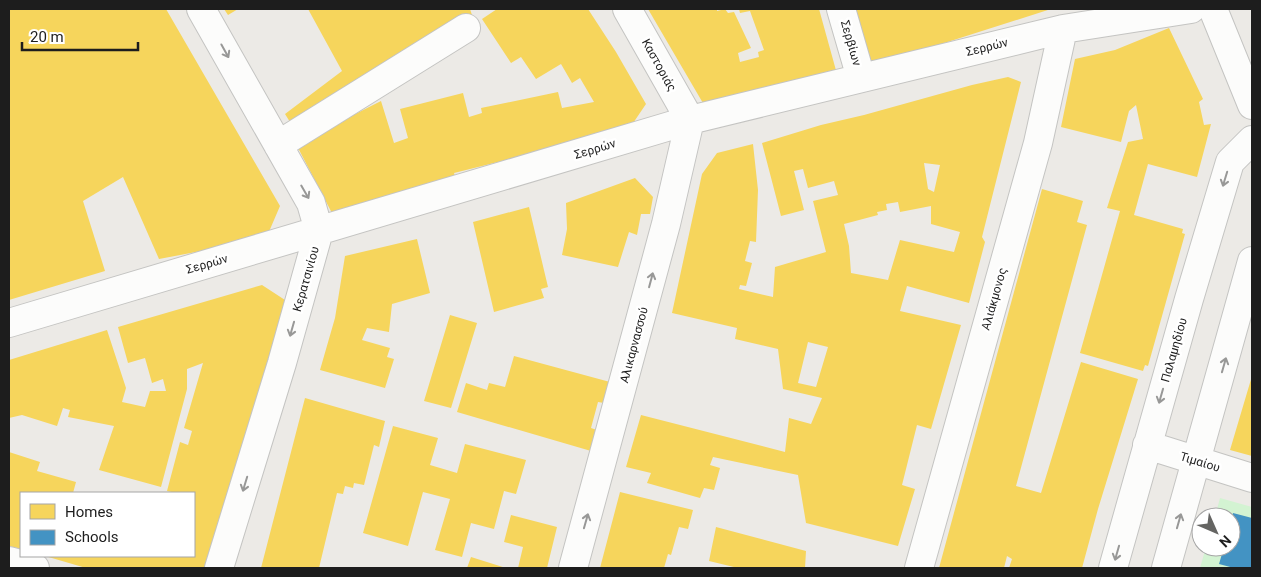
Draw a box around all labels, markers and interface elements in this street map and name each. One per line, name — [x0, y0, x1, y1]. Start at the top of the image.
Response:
street label: Σερβίων — [838, 19, 864, 68]
scale bar — [22, 20, 139, 52]
text: 20 m — [30, 28, 64, 46]
street label: Σερρών — [965, 35, 1010, 59]
street label: Καστοριάς — [639, 36, 679, 94]
one-way arrow — [220, 44, 230, 59]
street label: Σερρών — [573, 136, 618, 162]
one-way arrow — [1220, 171, 1230, 187]
one-way arrow — [301, 185, 311, 199]
street label: Κερατσινίου — [290, 245, 322, 313]
street label: Σερρών — [185, 251, 230, 277]
street label: Αλιάκμονος — [978, 266, 1010, 332]
one-way arrow — [647, 272, 656, 288]
street label: Αλικαρνασσού — [617, 305, 651, 385]
street label: Παλαμηδίου — [1158, 316, 1190, 384]
one-way arrow — [286, 320, 296, 336]
one-way arrow — [1219, 358, 1229, 374]
one-way arrow — [1156, 388, 1166, 404]
street label: Τιμαίου — [1178, 449, 1222, 475]
one-way arrow — [239, 476, 249, 492]
legend — [20, 492, 195, 557]
text: Homes — [65, 503, 113, 521]
north arrow — [1191, 507, 1241, 557]
one-way arrow — [582, 514, 591, 530]
one-way arrow — [1175, 514, 1184, 530]
text: Schools — [65, 528, 119, 546]
text: N — [1216, 532, 1234, 550]
one-way arrow — [1112, 544, 1122, 560]

